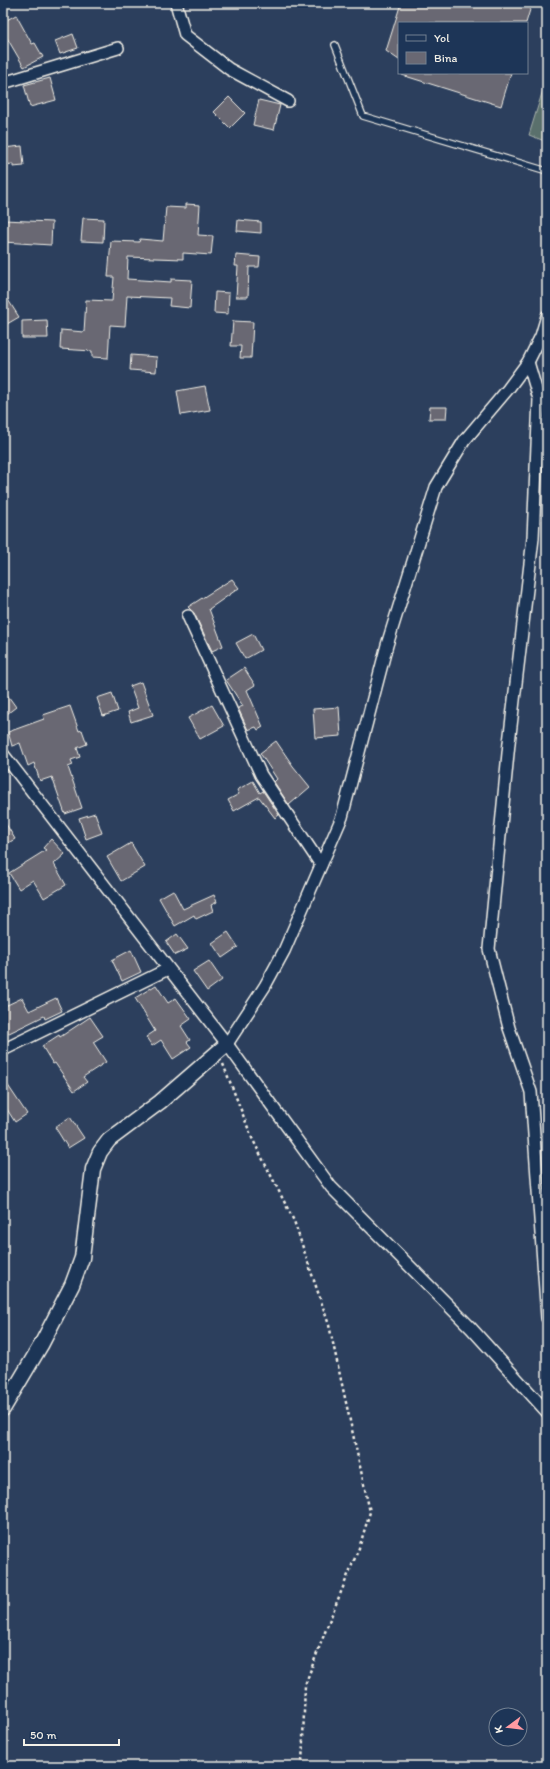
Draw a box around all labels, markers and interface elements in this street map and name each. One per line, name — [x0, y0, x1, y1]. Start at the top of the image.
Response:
legend — [398, 22, 528, 74]
text: Yol — [434, 31, 450, 45]
text: Bina — [434, 51, 458, 65]
north arrow — [488, 1707, 528, 1747]
scale bar — [24, 1721, 119, 1747]
text: K — [491, 1723, 506, 1735]
text: 50 m — [30, 1728, 56, 1742]

